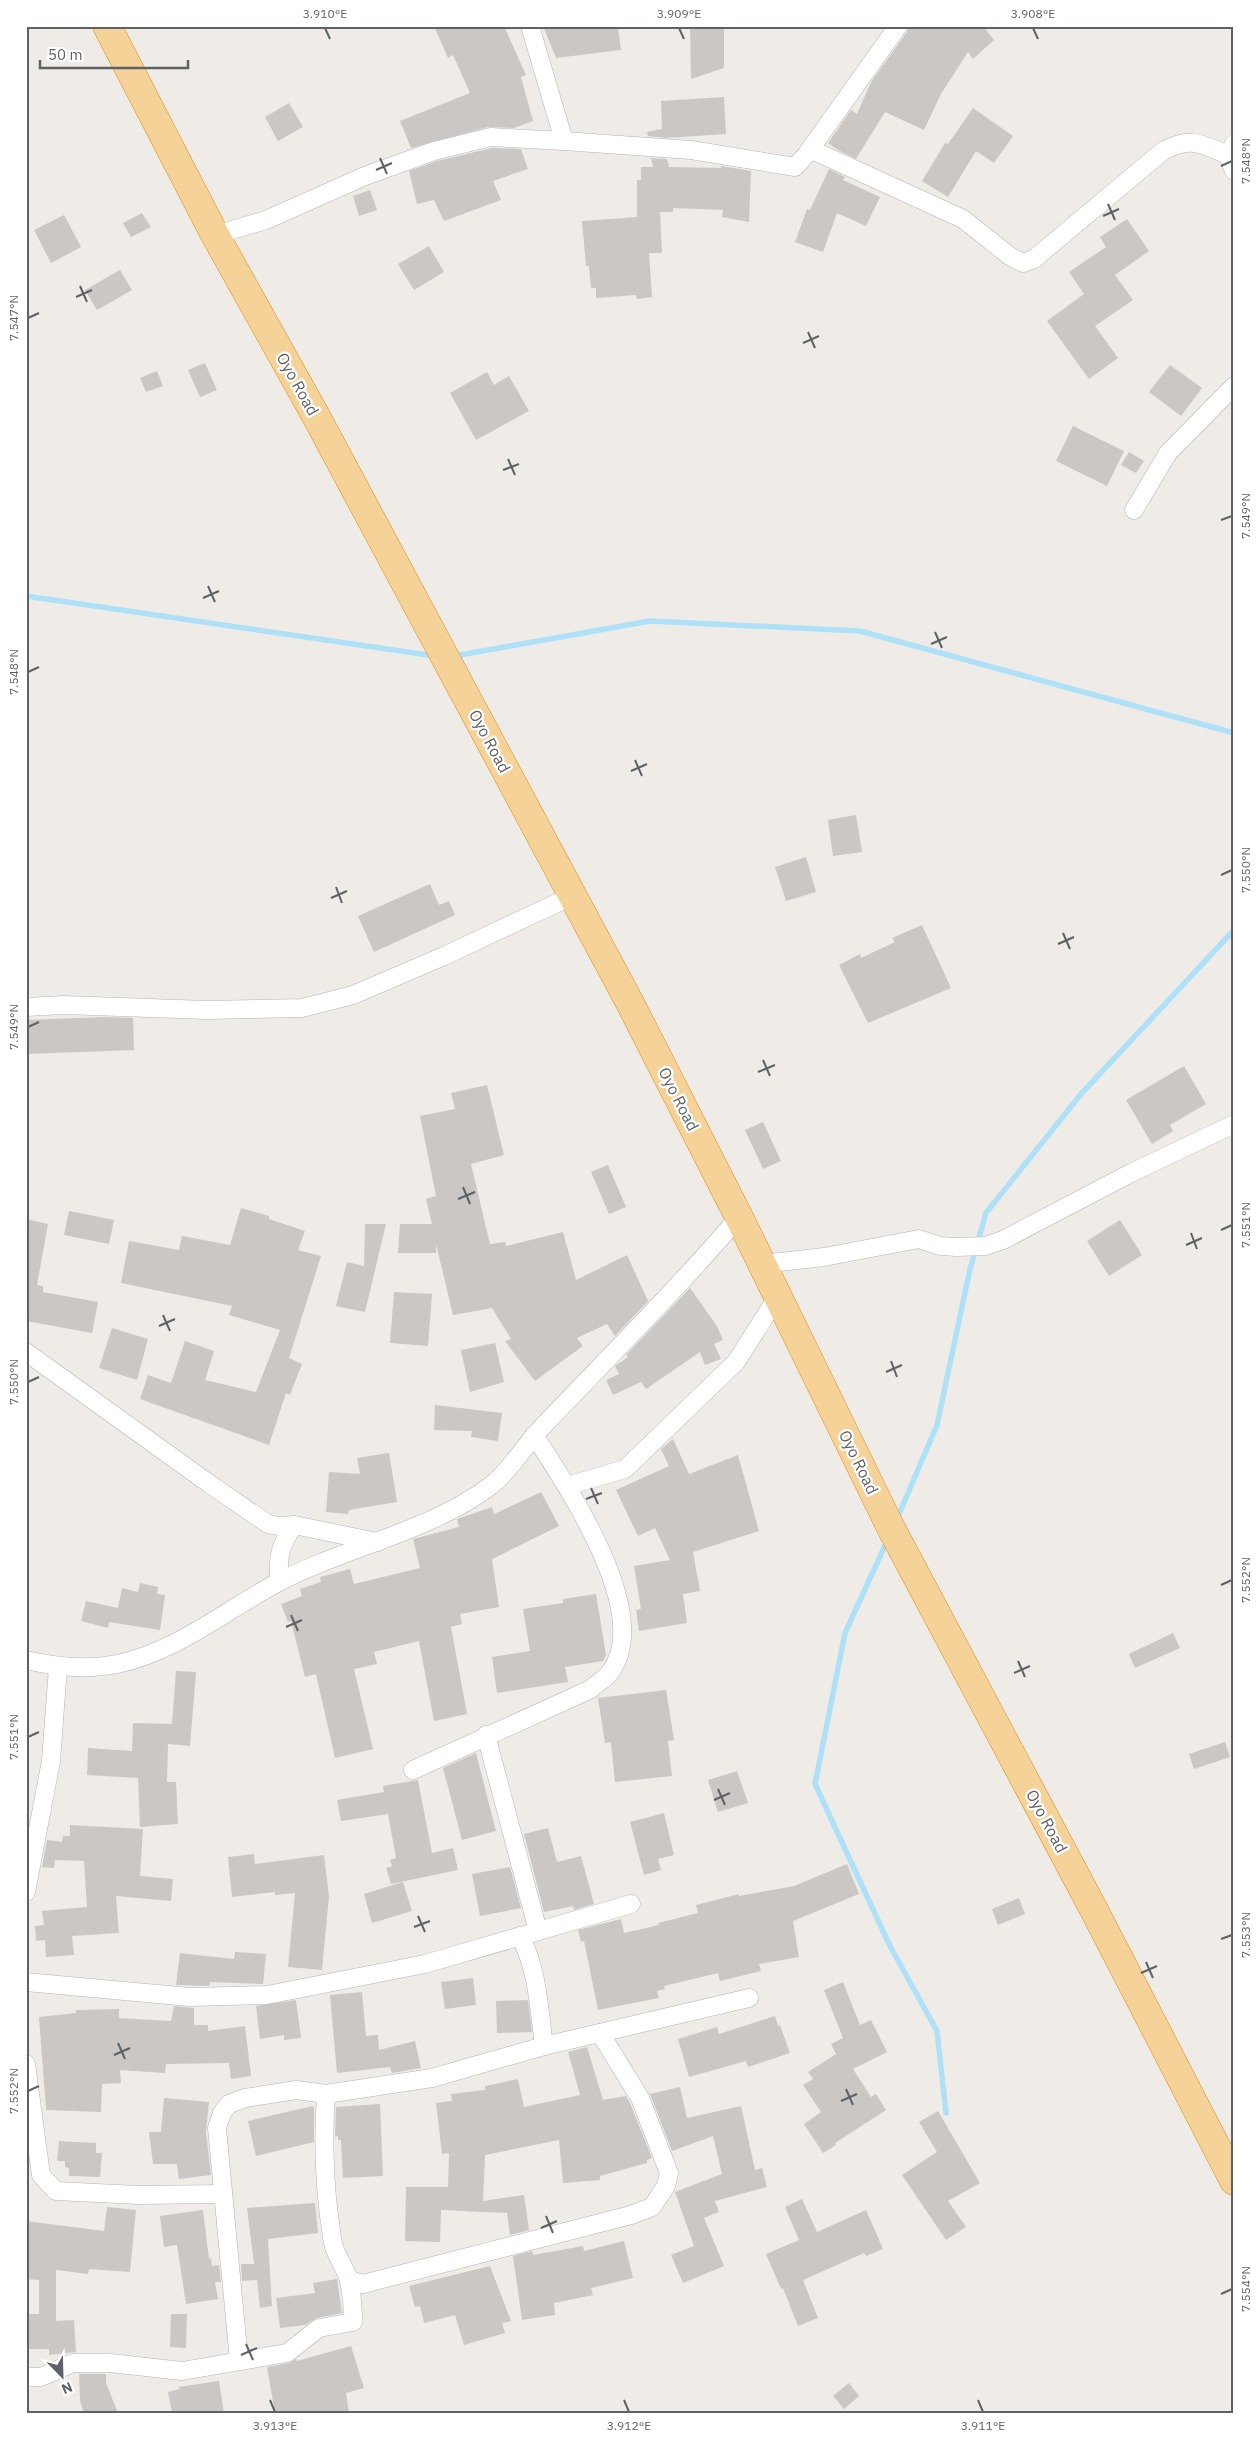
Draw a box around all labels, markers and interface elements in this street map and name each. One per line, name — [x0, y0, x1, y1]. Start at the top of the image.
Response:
text: 3.910°E — [303, 6, 347, 21]
text: 3.909°E — [657, 6, 701, 21]
text: 3.908°E — [1011, 6, 1055, 21]
scale bar — [40, 38, 188, 70]
text: 50 m — [48, 45, 83, 64]
text: 7.548°N — [1238, 138, 1253, 184]
text: 7.547°N — [6, 295, 21, 341]
street label: Oyo Road — [273, 349, 323, 419]
text: 7.549°N — [1238, 493, 1253, 539]
text: 7.548°N — [6, 649, 21, 695]
street label: Oyo Road — [465, 706, 515, 776]
text: 7.550°N — [1238, 847, 1253, 893]
text: 7.549°N — [6, 1004, 21, 1050]
street label: Oyo Road — [654, 1064, 704, 1134]
text: 7.551°N — [1238, 1202, 1253, 1248]
text: 7.550°N — [6, 1359, 21, 1405]
street label: Oyo Road — [835, 1427, 883, 1497]
text: 7.552°N — [1238, 1557, 1253, 1603]
text: 7.551°N — [6, 1714, 21, 1760]
street label: Oyo Road — [1022, 1786, 1072, 1856]
text: 7.553°N — [1238, 1912, 1253, 1958]
text: 7.552°N — [6, 2068, 21, 2114]
text: 7.554°N — [1238, 2266, 1253, 2312]
north arrow — [38, 2352, 88, 2402]
text: N — [59, 2378, 75, 2398]
text: 3.913°E — [253, 2418, 297, 2433]
text: 3.912°E — [607, 2418, 651, 2433]
text: 3.911°E — [961, 2418, 1005, 2433]

